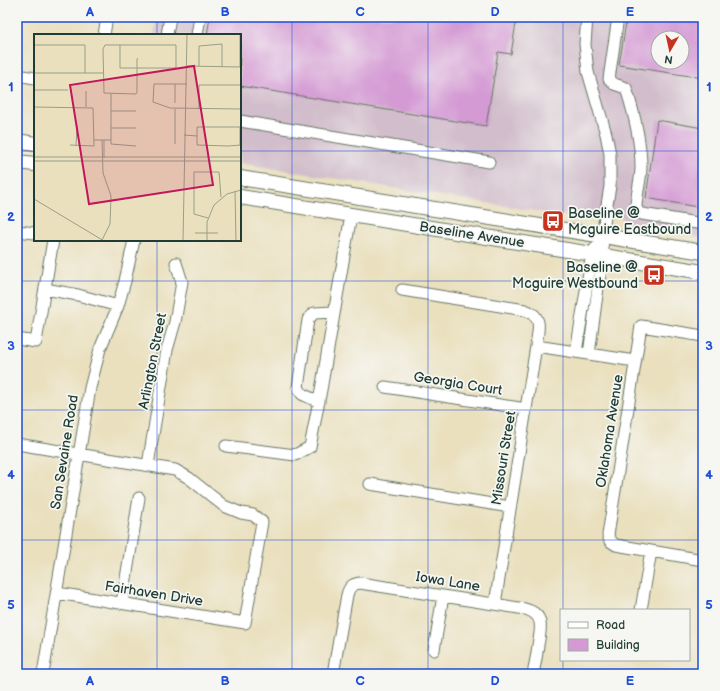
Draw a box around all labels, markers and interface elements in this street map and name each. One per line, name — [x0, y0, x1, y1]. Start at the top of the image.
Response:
text: A — [85, 4, 94, 20]
text: B — [220, 4, 230, 20]
text: C — [355, 4, 365, 20]
text: D — [490, 4, 500, 20]
text: E — [626, 4, 635, 20]
north arrow — [650, 30, 690, 70]
inset map — [34, 34, 241, 241]
text: N — [663, 52, 674, 66]
text: 1 — [8, 79, 14, 95]
text: 1 — [706, 79, 712, 95]
place label: Baseline @ Mcguire Eastbound — [568, 205, 691, 238]
bus stop icon: Baseline @ Mcguire Eastbound — [540, 208, 566, 234]
text: 2 — [7, 209, 15, 225]
text: 2 — [705, 209, 713, 225]
street label: Baseline Avenue — [418, 218, 526, 251]
place label: Baseline @ Mcguire Westbound — [512, 259, 638, 292]
bus stop icon: Baseline @ Mcguire Westbound — [641, 262, 667, 288]
street label: Arlington Street — [135, 311, 170, 411]
text: 3 — [7, 338, 15, 354]
text: 3 — [705, 338, 713, 354]
street label: Georgia Court — [412, 368, 504, 399]
street label: Oklahoma Avenue — [592, 373, 627, 489]
street label: San Sevaine Road — [47, 393, 82, 511]
street label: Missouri Street — [488, 409, 519, 506]
text: 4 — [7, 467, 15, 483]
text: 4 — [705, 467, 713, 483]
street label: Iowa Lane — [415, 568, 481, 595]
street label: Fairhaven Drive — [104, 577, 204, 610]
text: 5 — [7, 597, 15, 613]
text: 5 — [705, 597, 713, 613]
legend — [560, 609, 690, 661]
text: Road — [596, 618, 625, 633]
text: Building — [596, 638, 640, 653]
text: A — [85, 673, 94, 689]
text: B — [220, 673, 230, 689]
text: C — [355, 673, 365, 689]
text: D — [490, 673, 500, 689]
text: E — [626, 673, 635, 689]

